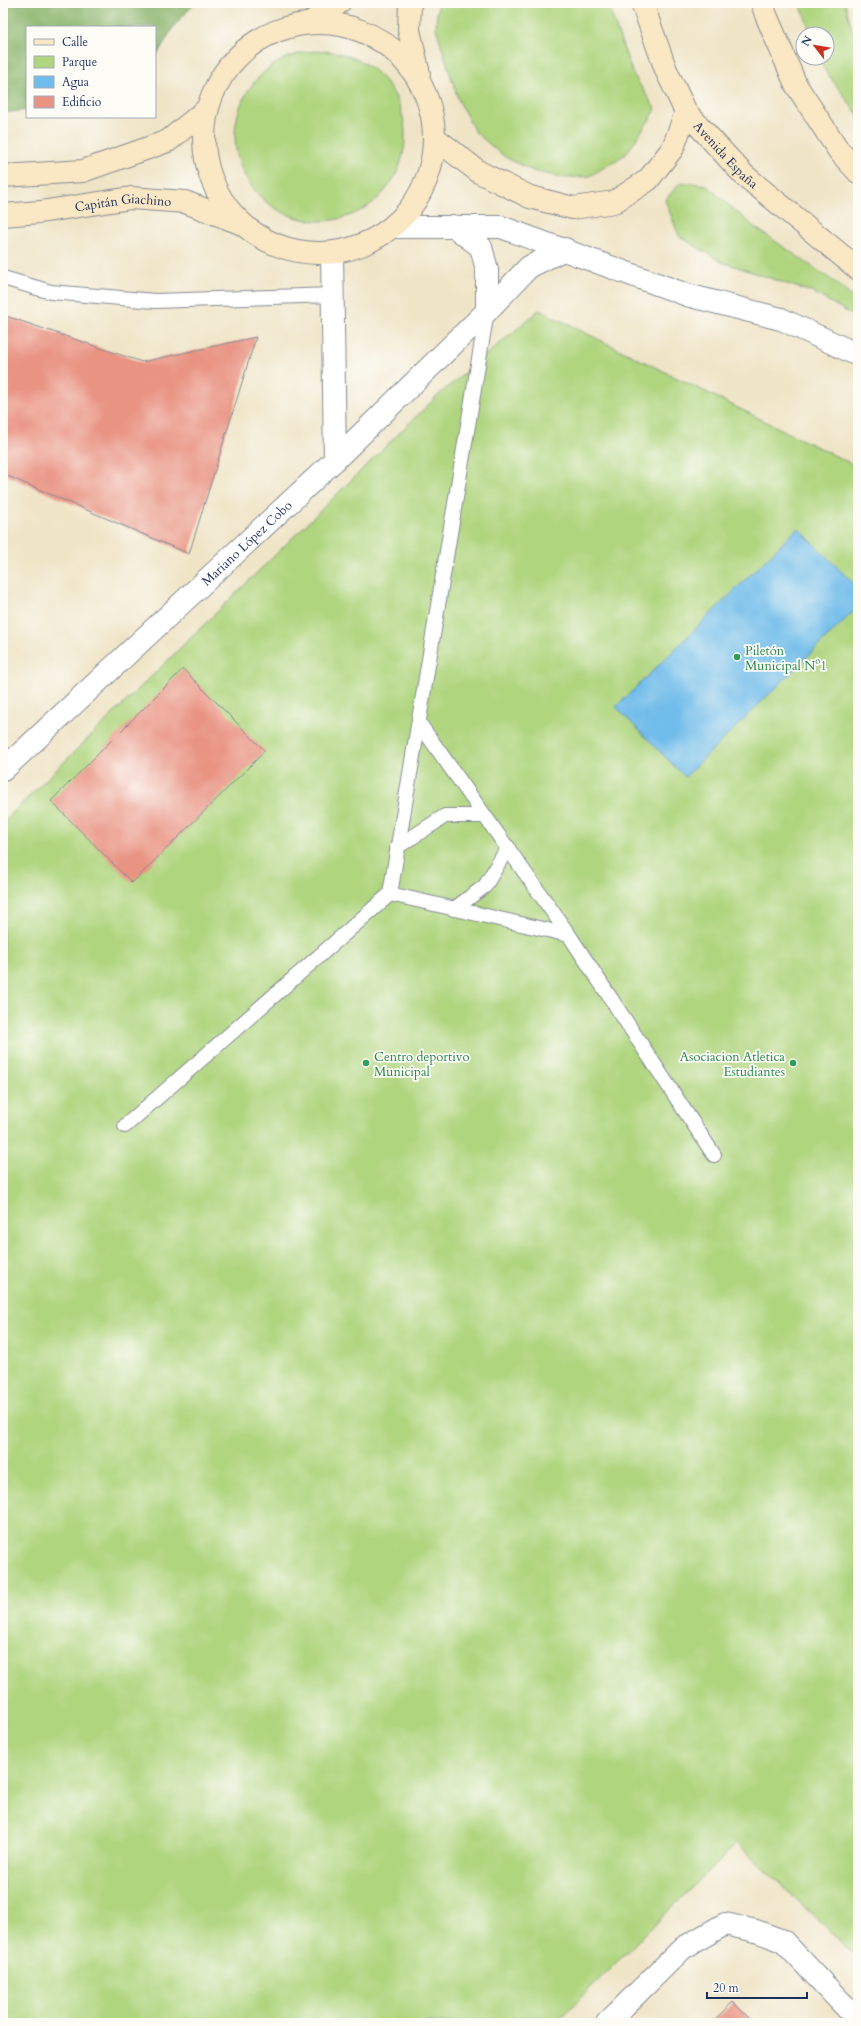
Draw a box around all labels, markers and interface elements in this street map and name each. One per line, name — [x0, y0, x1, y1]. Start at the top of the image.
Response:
legend — [26, 26, 156, 118]
north arrow — [795, 26, 835, 66]
text: N — [798, 33, 816, 49]
text: Calle — [62, 34, 88, 50]
text: Parque — [62, 54, 97, 70]
text: Agua — [62, 74, 90, 90]
text: Edificio — [62, 94, 102, 110]
street label: Avenida España — [689, 118, 762, 193]
street label: Capitán Giachino — [73, 190, 172, 217]
street label: Mariano López Cobo — [198, 497, 296, 590]
place label: Piletón Municipal Nº1 — [745, 642, 827, 675]
marker: Piletón Municipal Nº1 — [732, 652, 742, 662]
place label: Centro deportivo Municipal — [374, 1048, 469, 1081]
place label: Asociacion Atletica Estudiantes — [680, 1048, 785, 1081]
marker: Centro deportivo Municipal — [361, 1058, 371, 1068]
marker: Asociacion Atletica Estudiantes — [788, 1058, 798, 1068]
scale bar — [707, 1974, 807, 2000]
text: 20 m — [713, 1980, 740, 1996]

